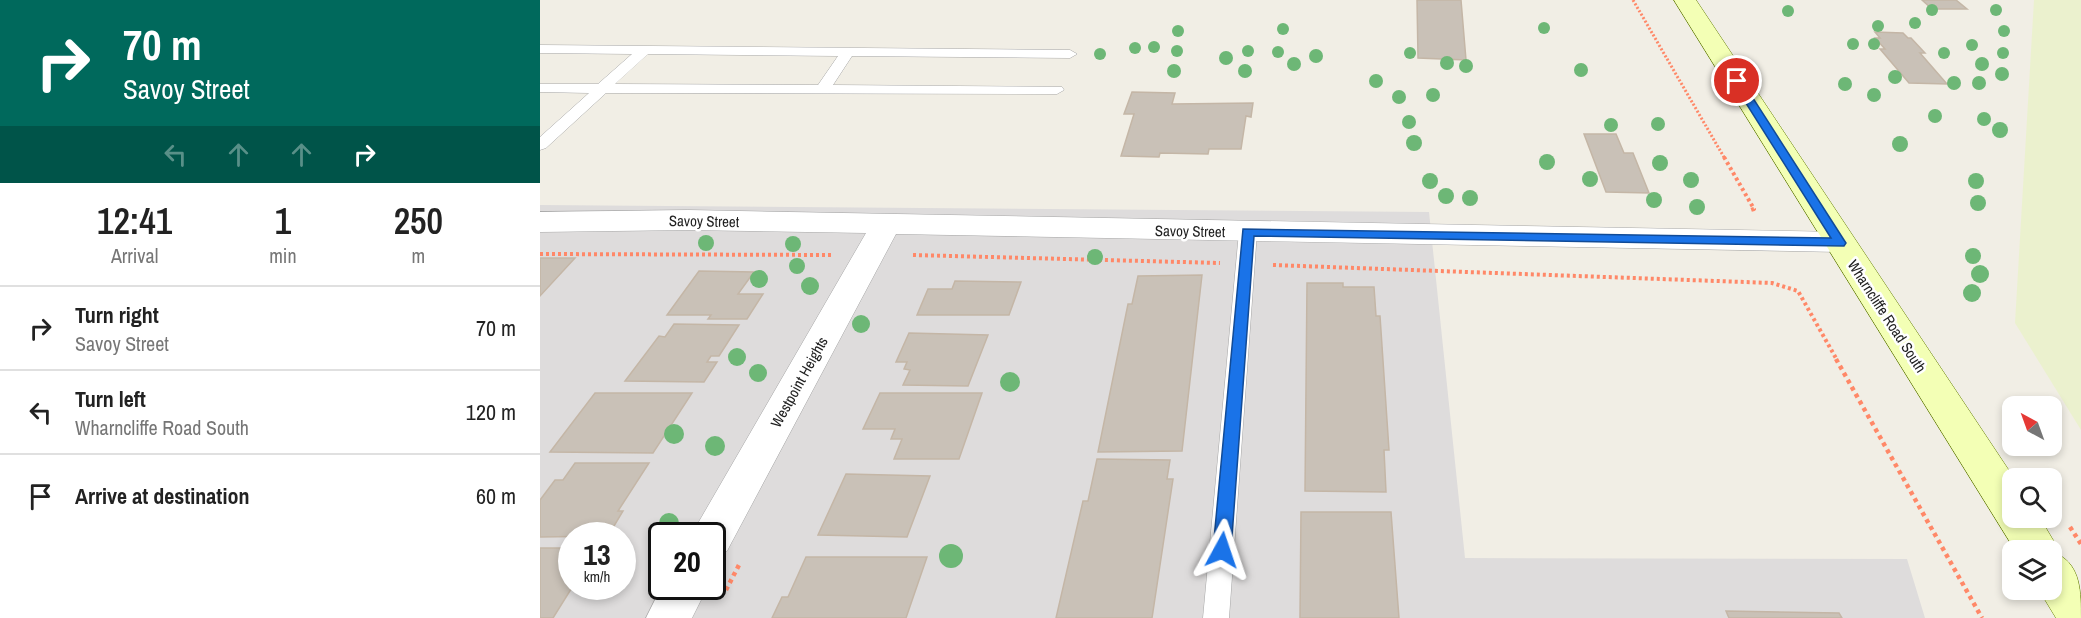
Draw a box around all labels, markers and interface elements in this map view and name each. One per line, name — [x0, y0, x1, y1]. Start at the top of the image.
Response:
text: 70 m — [123, 17, 202, 73]
icon: right — [24, 24, 102, 102]
pin — [1711, 55, 1762, 106]
icon: arrive — [1720, 64, 1753, 97]
text: Savoy Street — [123, 71, 250, 107]
icon: left — [159, 138, 192, 171]
icon: ahead — [222, 138, 255, 171]
icon: ahead — [285, 138, 318, 171]
icon: right — [348, 138, 381, 171]
text: 12:41 — [97, 197, 172, 245]
text: 1 — [275, 197, 291, 245]
text: 250 — [394, 197, 443, 245]
street label: Savoy Street — [669, 210, 740, 232]
street label: Savoy Street — [1155, 220, 1226, 242]
text: Arrival — [111, 242, 158, 269]
text: min — [269, 242, 297, 269]
text: m — [411, 242, 425, 269]
street label: Wharncliffe Road South — [1843, 256, 1931, 376]
text: Turn right — [75, 300, 159, 330]
icon: right — [24, 312, 57, 345]
text: 70 m — [476, 313, 516, 343]
text: Savoy Street — [75, 330, 169, 357]
street label: Westpoint Heights — [765, 333, 833, 431]
text: Turn left — [75, 384, 146, 414]
icon: left — [24, 396, 57, 429]
north arrow — [2002, 396, 2062, 456]
map controls — [2002, 396, 2062, 600]
text: 120 m — [466, 397, 516, 427]
text: Wharncliffe Road South — [75, 414, 249, 441]
button: search — [2002, 468, 2062, 528]
icon: arrive — [24, 480, 57, 513]
text: Arrive at destination — [75, 481, 249, 511]
text: 60 m — [476, 481, 516, 511]
position arrow — [1190, 518, 1254, 582]
speed limit sign: 20 — [648, 522, 726, 600]
text: 13 — [583, 534, 611, 574]
button: layers — [2002, 540, 2062, 600]
text: km/h — [584, 566, 610, 587]

